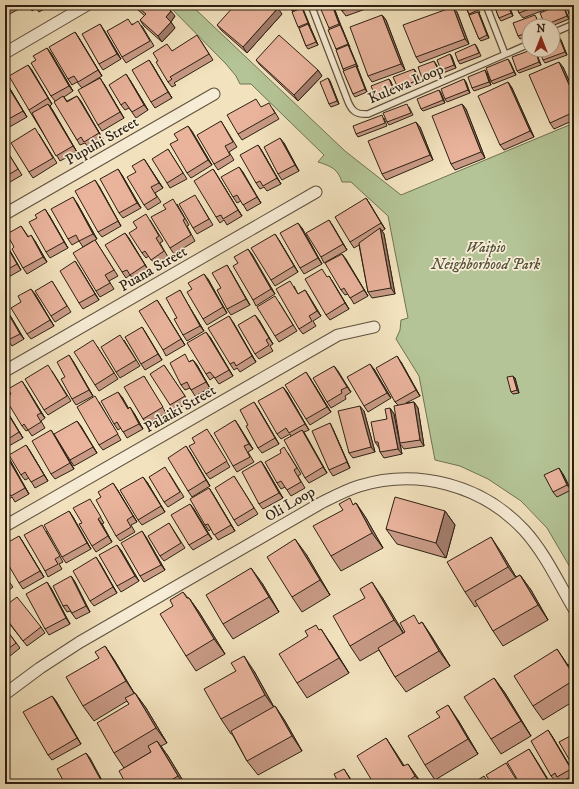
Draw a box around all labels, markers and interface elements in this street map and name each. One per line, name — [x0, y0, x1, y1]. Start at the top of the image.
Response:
north arrow — [521, 18, 561, 58]
text: N — [536, 22, 546, 36]
street label: Kulewa Loop — [365, 59, 447, 108]
street label: Pupuhi Street — [62, 112, 142, 170]
park label: Waipio Neighborhood Park — [431, 238, 541, 274]
street label: Puana Street — [116, 242, 190, 296]
street label: Palaiki Street — [141, 381, 219, 437]
street label: Oli Loop — [261, 482, 319, 526]

